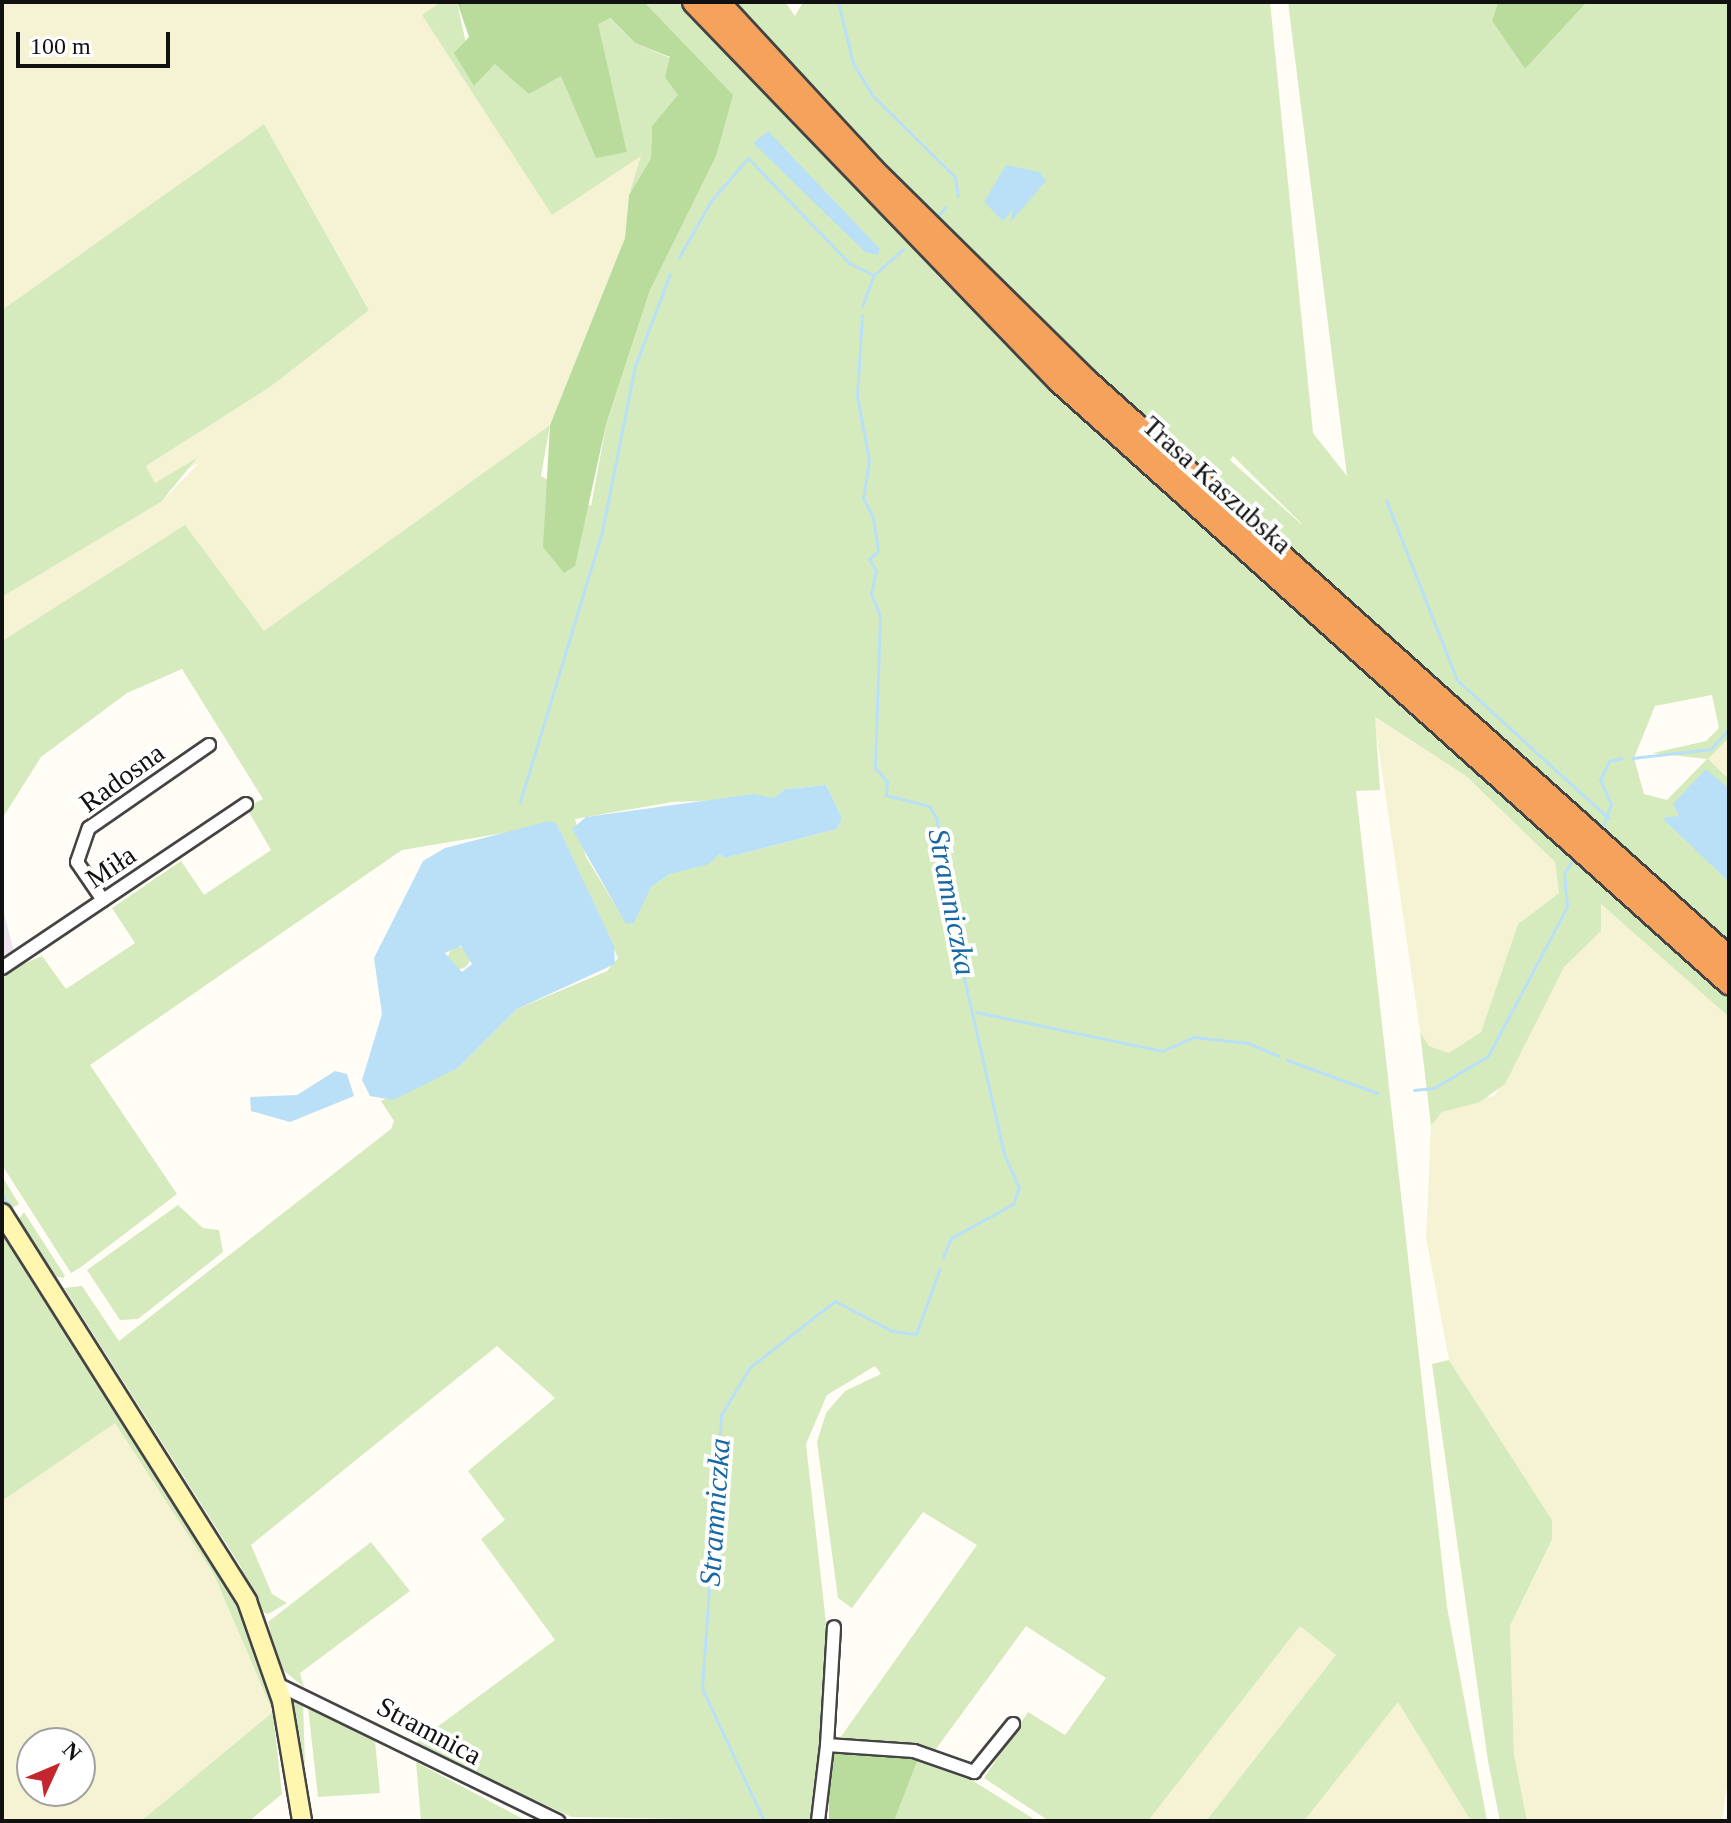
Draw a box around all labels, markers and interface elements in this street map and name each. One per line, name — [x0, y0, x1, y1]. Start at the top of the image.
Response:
scale bar — [20, 16, 174, 66]
text: 100 m — [30, 33, 91, 59]
street label: Trasa Kaszubska — [1135, 409, 1299, 561]
street label: Radosna — [73, 736, 171, 820]
water label: Stramniczka — [920, 826, 984, 978]
street label: Miła — [80, 838, 142, 896]
water label: Stramniczka — [692, 1437, 738, 1587]
street label: Stramnica — [371, 1690, 487, 1772]
north arrow — [16, 1727, 96, 1807]
text: N — [58, 1737, 87, 1766]

